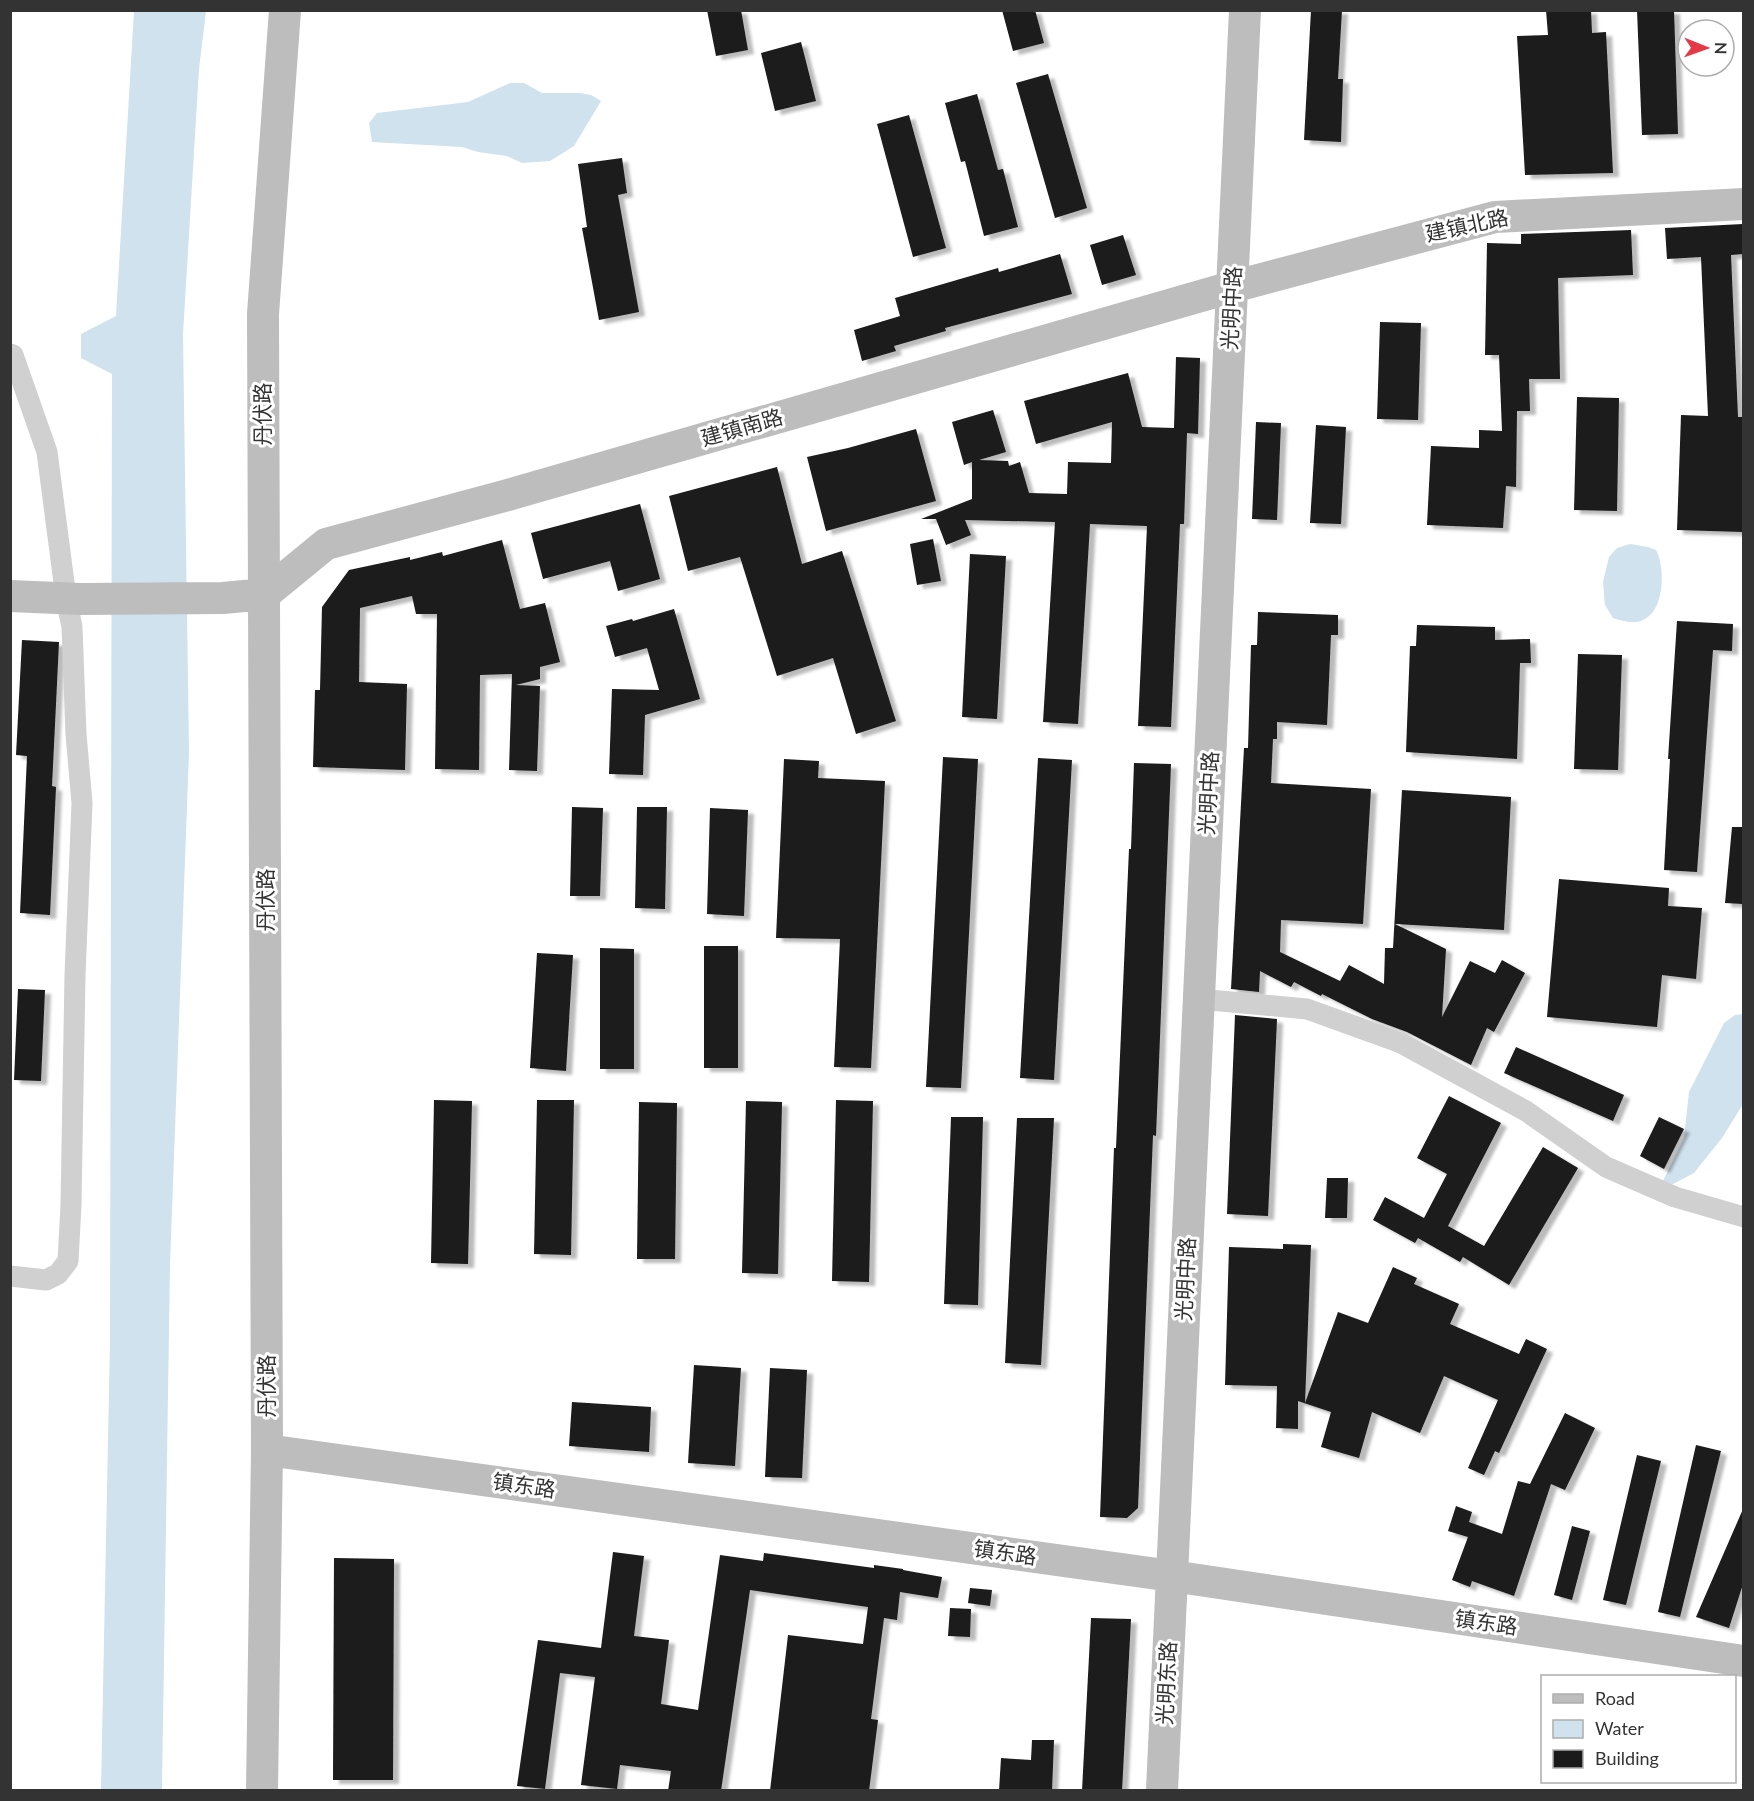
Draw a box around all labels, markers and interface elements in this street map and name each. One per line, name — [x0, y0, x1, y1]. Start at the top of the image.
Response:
north arrow — [1676, 18, 1736, 78]
text: N — [1712, 42, 1731, 55]
street label: 建镇北路 — [1423, 204, 1510, 245]
street label: 光明中路 — [1216, 265, 1245, 351]
street label: 丹伏路 — [249, 383, 274, 446]
street label: 建镇南路 — [698, 403, 785, 450]
street label: 光明中路 — [1193, 750, 1222, 836]
street label: 丹伏路 — [252, 869, 277, 932]
street label: 光明中路 — [1170, 1236, 1199, 1322]
street label: 丹伏路 — [253, 1355, 278, 1418]
street label: 镇东路 — [491, 1468, 557, 1501]
street label: 镇东路 — [972, 1535, 1038, 1568]
street label: 镇东路 — [1453, 1605, 1519, 1638]
street label: 光明东路 — [1151, 1640, 1180, 1726]
legend — [1541, 1675, 1736, 1783]
text: Road — [1595, 1687, 1635, 1709]
text: Water — [1595, 1717, 1644, 1739]
text: Building — [1595, 1747, 1659, 1769]

